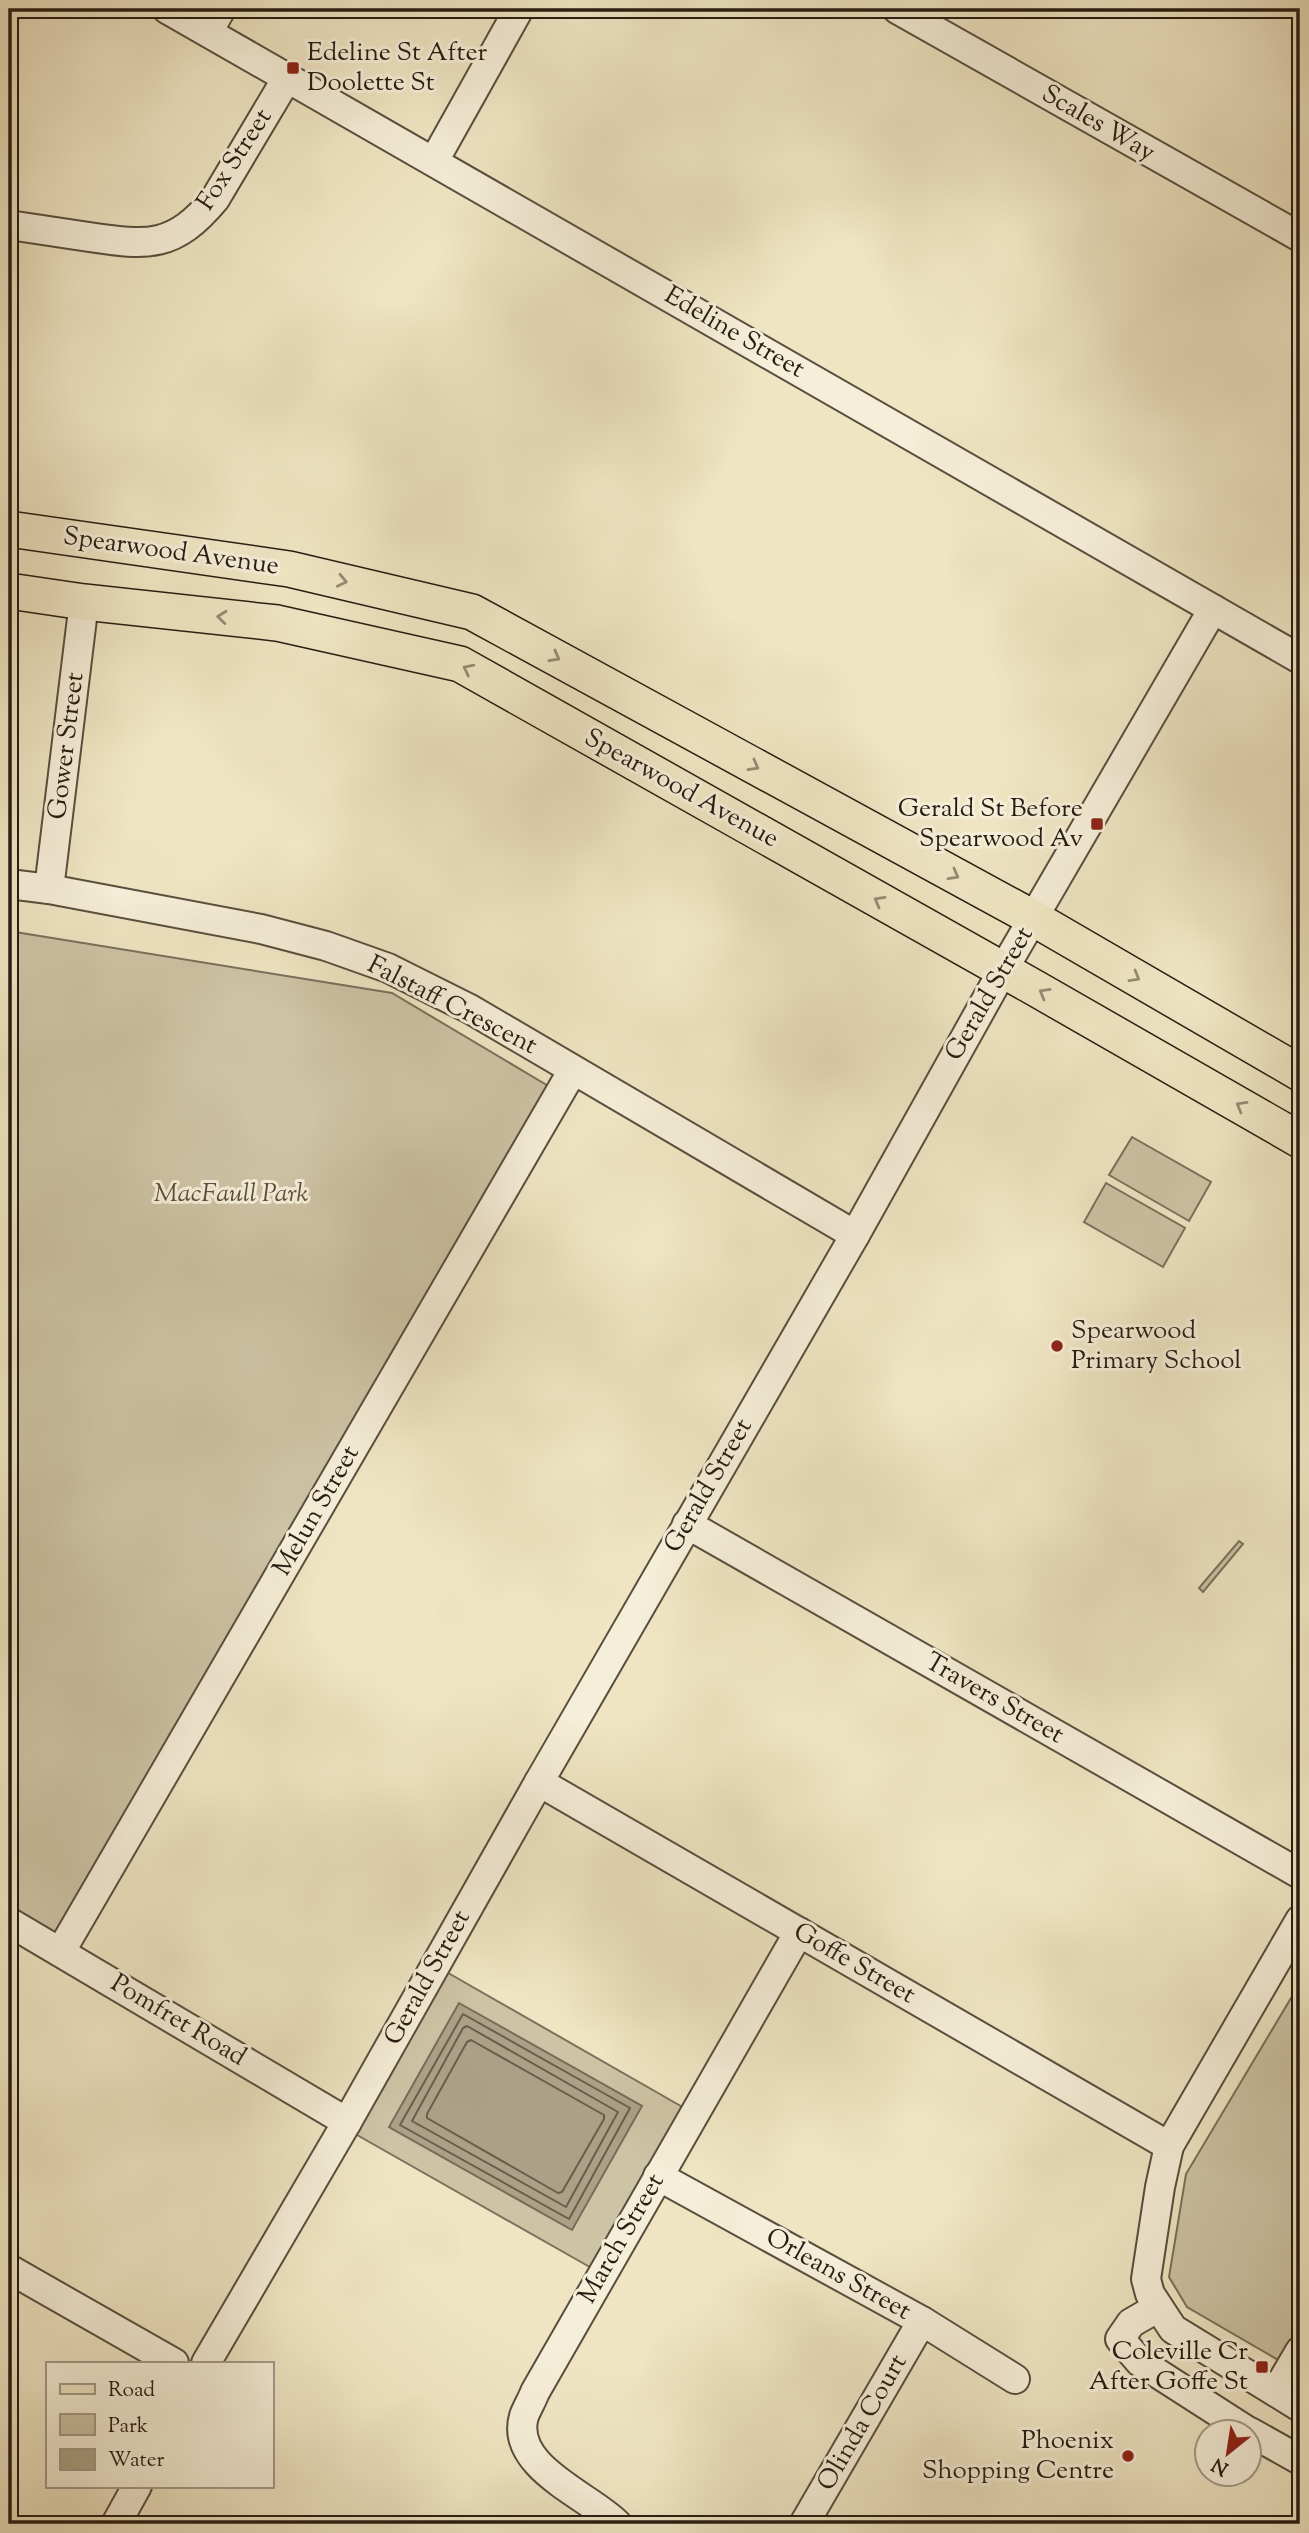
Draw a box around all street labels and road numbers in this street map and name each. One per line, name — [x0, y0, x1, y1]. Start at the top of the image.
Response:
street label: Scales Way — [1034, 76, 1162, 172]
street label: Fox Street — [188, 102, 282, 218]
street label: Edeline Street — [657, 278, 811, 388]
street label: Spearwood Avenue — [61, 519, 281, 585]
street label: Gower Street — [40, 670, 94, 822]
street label: Spearwood Avenue — [577, 720, 785, 858]
street label: Gerald Street — [937, 920, 1043, 1068]
street label: Falstaff Crescent — [361, 947, 543, 1065]
street label: Gerald Street — [656, 1412, 762, 1560]
street label: Melun Street — [265, 1439, 369, 1583]
street label: Travers Street — [918, 1644, 1070, 1754]
street label: Gerald Street — [376, 1904, 480, 2052]
street label: Goffe Street — [786, 1914, 922, 2014]
street label: Pomfret Road — [103, 1966, 253, 2076]
street label: March Street — [570, 2167, 674, 2311]
street label: Orleans Street — [759, 2220, 918, 2330]
street label: Olinda Court — [809, 2348, 917, 2498]

